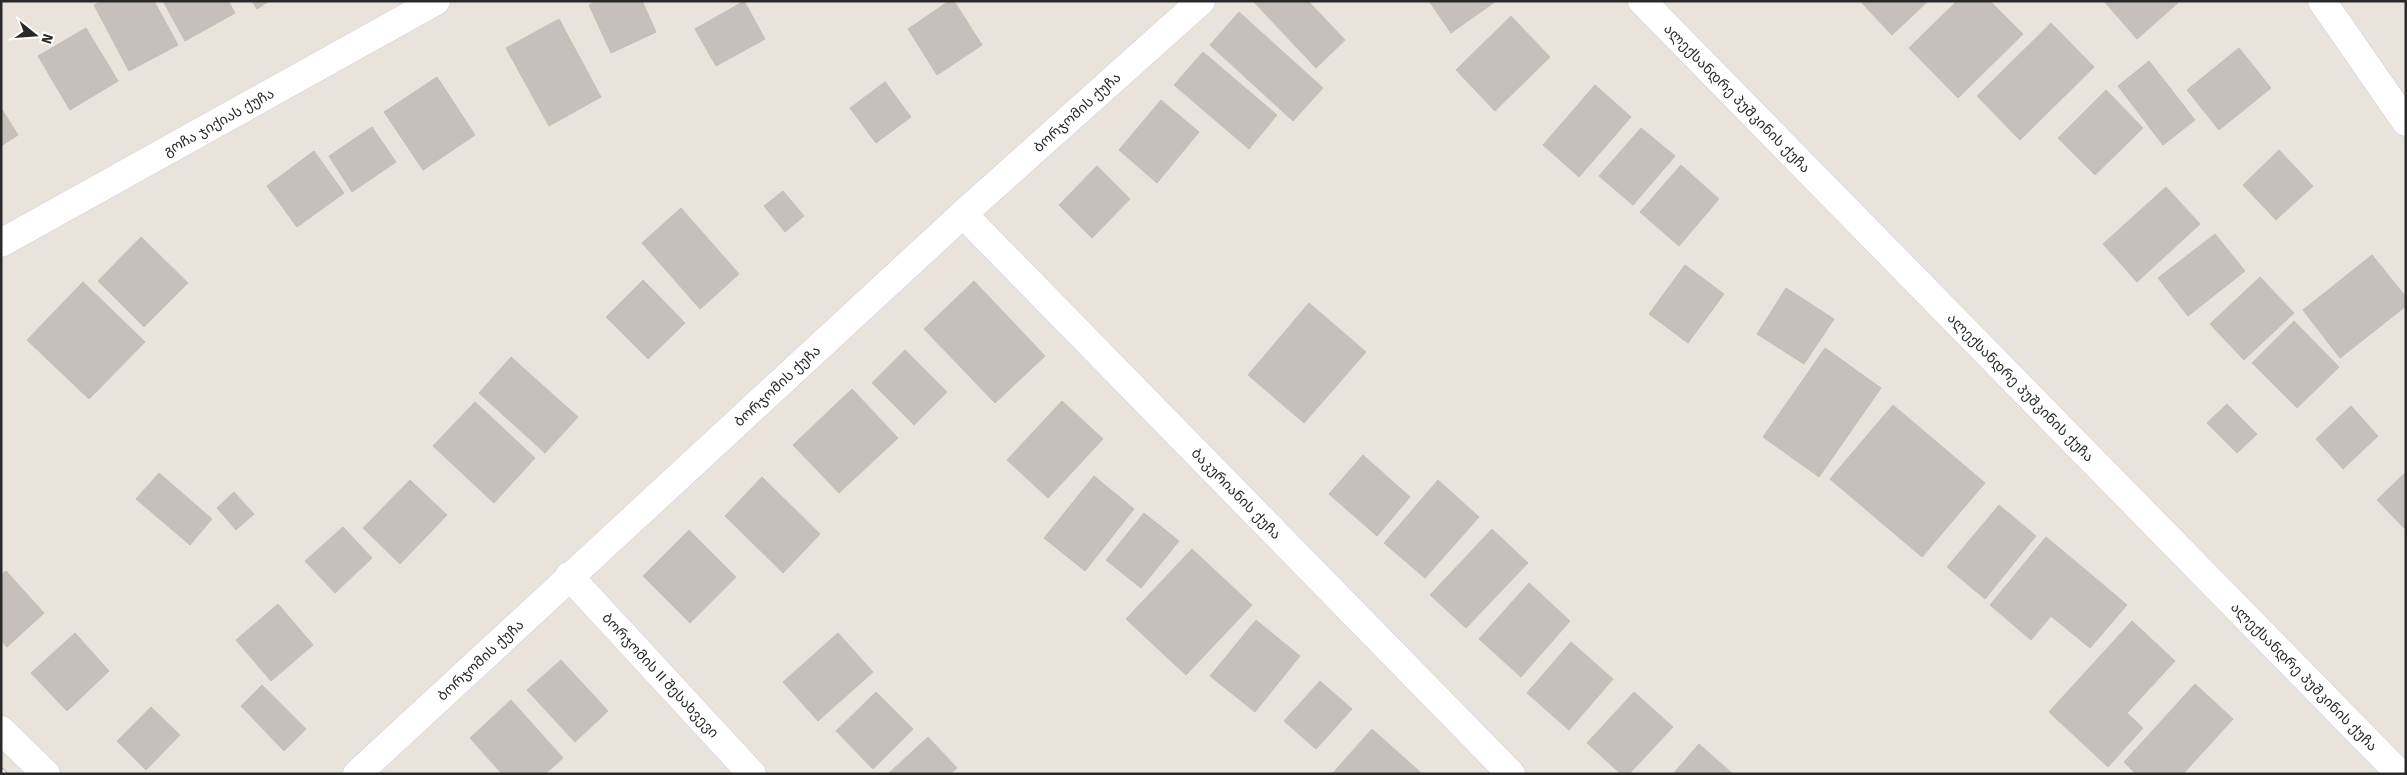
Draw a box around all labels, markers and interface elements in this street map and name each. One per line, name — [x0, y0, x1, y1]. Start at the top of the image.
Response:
north arrow — [10, 10, 60, 60]
street label: ალექსანდრე პუშკინის ქუჩა — [1660, 20, 1814, 176]
text: N — [37, 32, 56, 46]
street label: ბორჯომის ქუჩა — [1030, 69, 1124, 156]
street label: გოჩა ჯიქიას ქუჩა — [161, 85, 277, 160]
street label: ალექსანდრე პუშკინის ქუჩა — [1944, 310, 2097, 466]
street label: ბორჯომის ქუჩა — [731, 342, 824, 430]
street label: ბაკურიანის ქუჩა — [1188, 445, 1285, 543]
street label: ალექსანდრე პუშკინის ქუჩა — [2227, 599, 2381, 755]
street label: ბორჯომის II შესახვევი — [598, 609, 722, 741]
street label: ბორჯომის ქუჩა — [434, 616, 527, 704]

